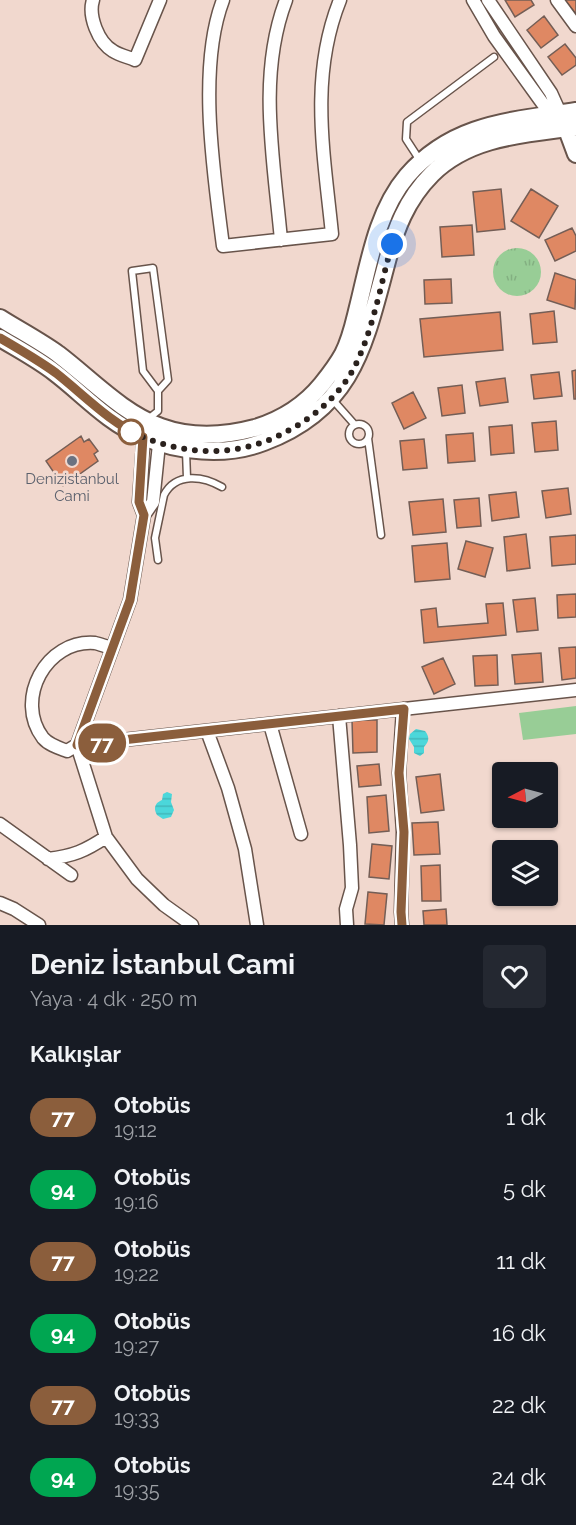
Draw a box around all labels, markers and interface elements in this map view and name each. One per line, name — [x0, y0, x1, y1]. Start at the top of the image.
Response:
your location — [377, 229, 407, 259]
unlabelled marker — [118, 419, 144, 445]
marker: Denizistanbul Cami — [65, 454, 79, 468]
place label: Denizistanbul Cami — [25, 470, 120, 505]
line badge: 77 — [75, 724, 129, 762]
text: 77 — [90, 731, 114, 756]
north arrow — [492, 762, 558, 828]
map controls — [492, 762, 558, 906]
button: layers — [492, 840, 558, 906]
button: heart — [483, 945, 546, 1008]
text: Deniz İstanbul Cami — [30, 948, 295, 981]
text: Yaya · 4 dk · 250 m — [30, 987, 197, 1011]
text: Kalkışlar — [30, 1041, 121, 1067]
text: Otobüs — [114, 1092, 191, 1118]
text: 1 dk — [506, 1104, 546, 1130]
text: 77 — [51, 1105, 75, 1130]
text: 19:12 — [114, 1118, 157, 1142]
text: Otobüs — [114, 1164, 191, 1190]
text: 5 dk — [503, 1176, 546, 1202]
text: 94 — [51, 1177, 75, 1202]
text: 19:16 — [114, 1190, 159, 1214]
text: Otobüs — [114, 1236, 191, 1262]
text: 11 dk — [496, 1248, 546, 1274]
text: 77 — [51, 1249, 75, 1274]
text: 19:22 — [114, 1262, 159, 1286]
text: Otobüs — [114, 1308, 191, 1334]
text: 16 dk — [492, 1320, 546, 1346]
text: 94 — [51, 1321, 75, 1346]
text: 19:27 — [114, 1334, 159, 1358]
text: Otobüs — [114, 1380, 191, 1406]
text: 22 dk — [492, 1392, 546, 1418]
text: 77 — [51, 1393, 75, 1418]
text: 19:33 — [114, 1406, 159, 1430]
text: Otobüs — [114, 1452, 191, 1478]
text: 24 dk — [492, 1464, 546, 1490]
text: 94 — [51, 1465, 75, 1490]
text: 19:35 — [114, 1478, 160, 1502]

